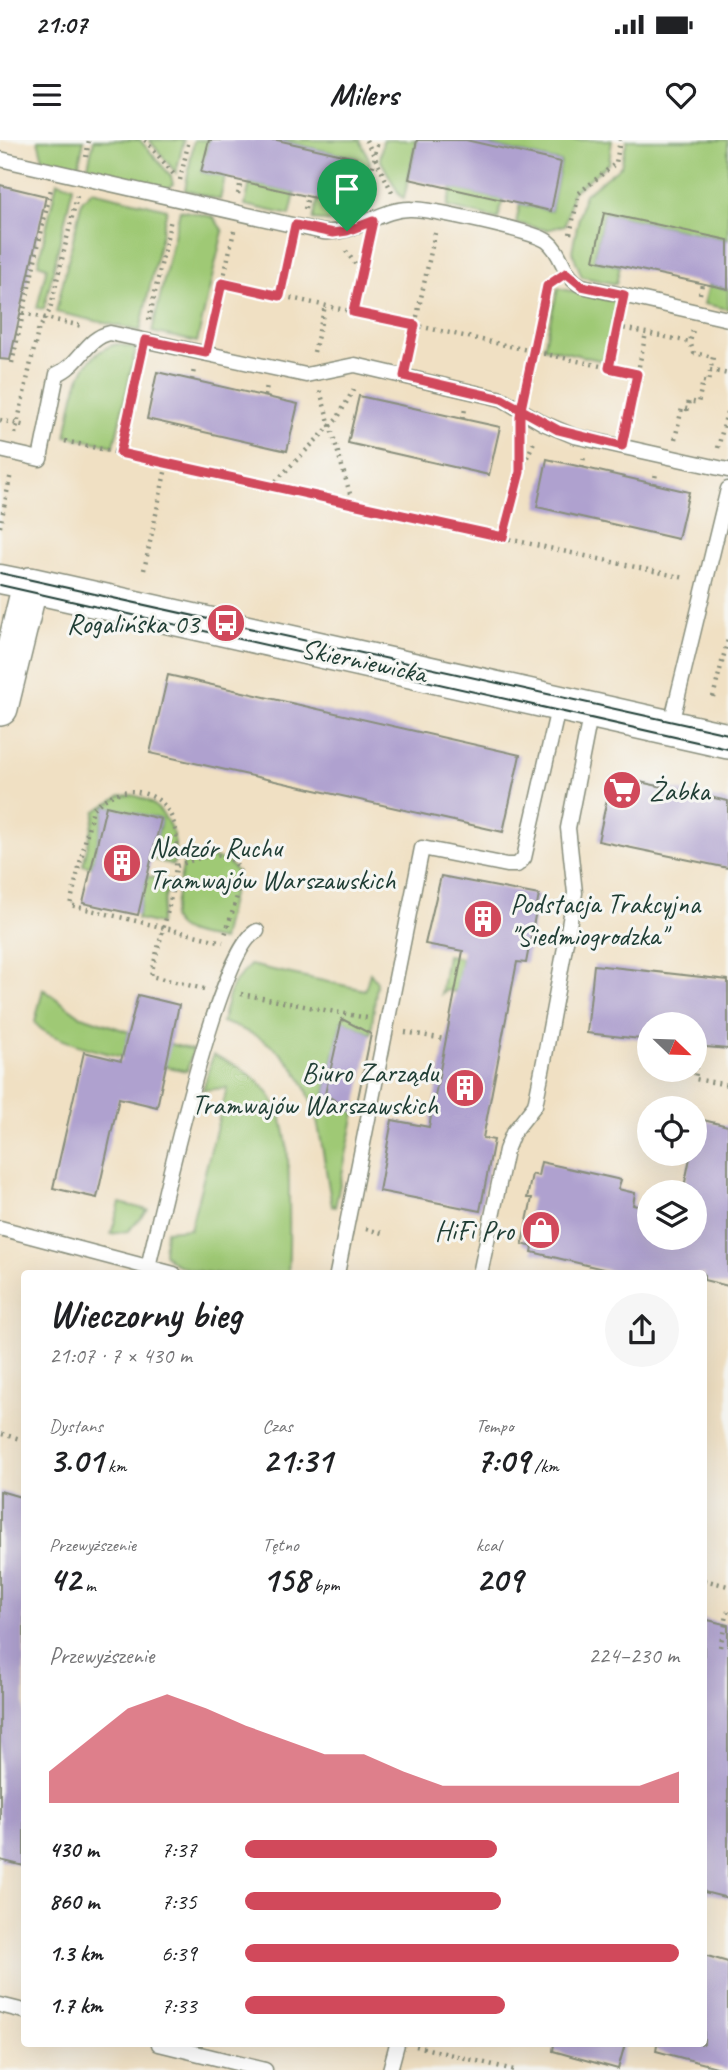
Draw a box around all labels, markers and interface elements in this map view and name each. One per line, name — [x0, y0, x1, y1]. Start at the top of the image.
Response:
text: 21:07 — [35, 8, 87, 41]
text: Milers — [329, 74, 399, 115]
icon: menu — [28, 76, 66, 114]
icon: heart — [662, 76, 700, 114]
pin — [317, 159, 377, 231]
icon: arrive — [328, 170, 366, 208]
bus stop icon: Rogalińska 03 — [205, 602, 247, 644]
place label: Rogalińska 03 — [67, 606, 201, 641]
street label: Skierniewicka — [298, 630, 432, 691]
supermarket icon: Żabka — [601, 769, 643, 811]
place label: Żabka — [649, 773, 711, 808]
place label: Nadzór Ruchu Tramwajów Warszawskich — [149, 830, 396, 897]
building icon: Nadzór Ruchu Tramwajów Warszawskich — [101, 842, 143, 884]
place label: Podstacja Trakcyjna "Siedmiogrodzka" — [510, 886, 702, 953]
building icon: Podstacja Trakcyjna "Siedmiogrodzka" — [462, 898, 504, 940]
north arrow — [637, 1012, 707, 1082]
map controls — [637, 1012, 707, 1250]
place label: Biuro Zarządu Tramwajów Warszawskich — [191, 1055, 440, 1122]
building icon: Biuro Zarządu Tramwajów Warszawskich — [444, 1067, 486, 1109]
button: locate — [637, 1096, 707, 1166]
button: layers — [637, 1180, 707, 1250]
shop icon: HiFi Pro — [520, 1209, 562, 1251]
place label: HiFi Pro — [435, 1213, 516, 1248]
text: Wieczorny bieg — [49, 1291, 241, 1338]
button: share — [605, 1293, 679, 1367]
text: 21:07 · 7 × 430 m — [49, 1341, 192, 1370]
text: Dystans — [49, 1414, 103, 1438]
text: Czas — [262, 1414, 292, 1438]
text: Tempo — [476, 1414, 513, 1438]
text: 3.01 — [49, 1438, 103, 1483]
text: 21:31 — [262, 1438, 332, 1483]
text: 7:09 — [476, 1438, 529, 1483]
text: km — [103, 1454, 126, 1478]
text: /km — [529, 1454, 559, 1478]
text: Przewyższenie — [49, 1533, 136, 1557]
text: Tętno — [262, 1533, 299, 1557]
text: kcal — [476, 1533, 501, 1557]
text: 42 — [49, 1557, 81, 1602]
text: 158 — [262, 1557, 309, 1602]
text: 209 — [476, 1557, 523, 1602]
text: m — [81, 1573, 96, 1597]
text: bpm — [309, 1573, 340, 1597]
text: Przewyższenie — [49, 1641, 154, 1670]
text: 224–230 m — [588, 1641, 679, 1670]
text: 430 m — [49, 1835, 99, 1864]
text: 7:37 — [161, 1835, 197, 1864]
text: 860 m — [49, 1887, 99, 1916]
text: 7:35 — [161, 1887, 197, 1916]
text: 1.3 km — [49, 1939, 103, 1968]
text: 6:39 — [161, 1939, 197, 1968]
text: 1.7 km — [49, 1991, 102, 2020]
text: 7:33 — [161, 1991, 197, 2020]

